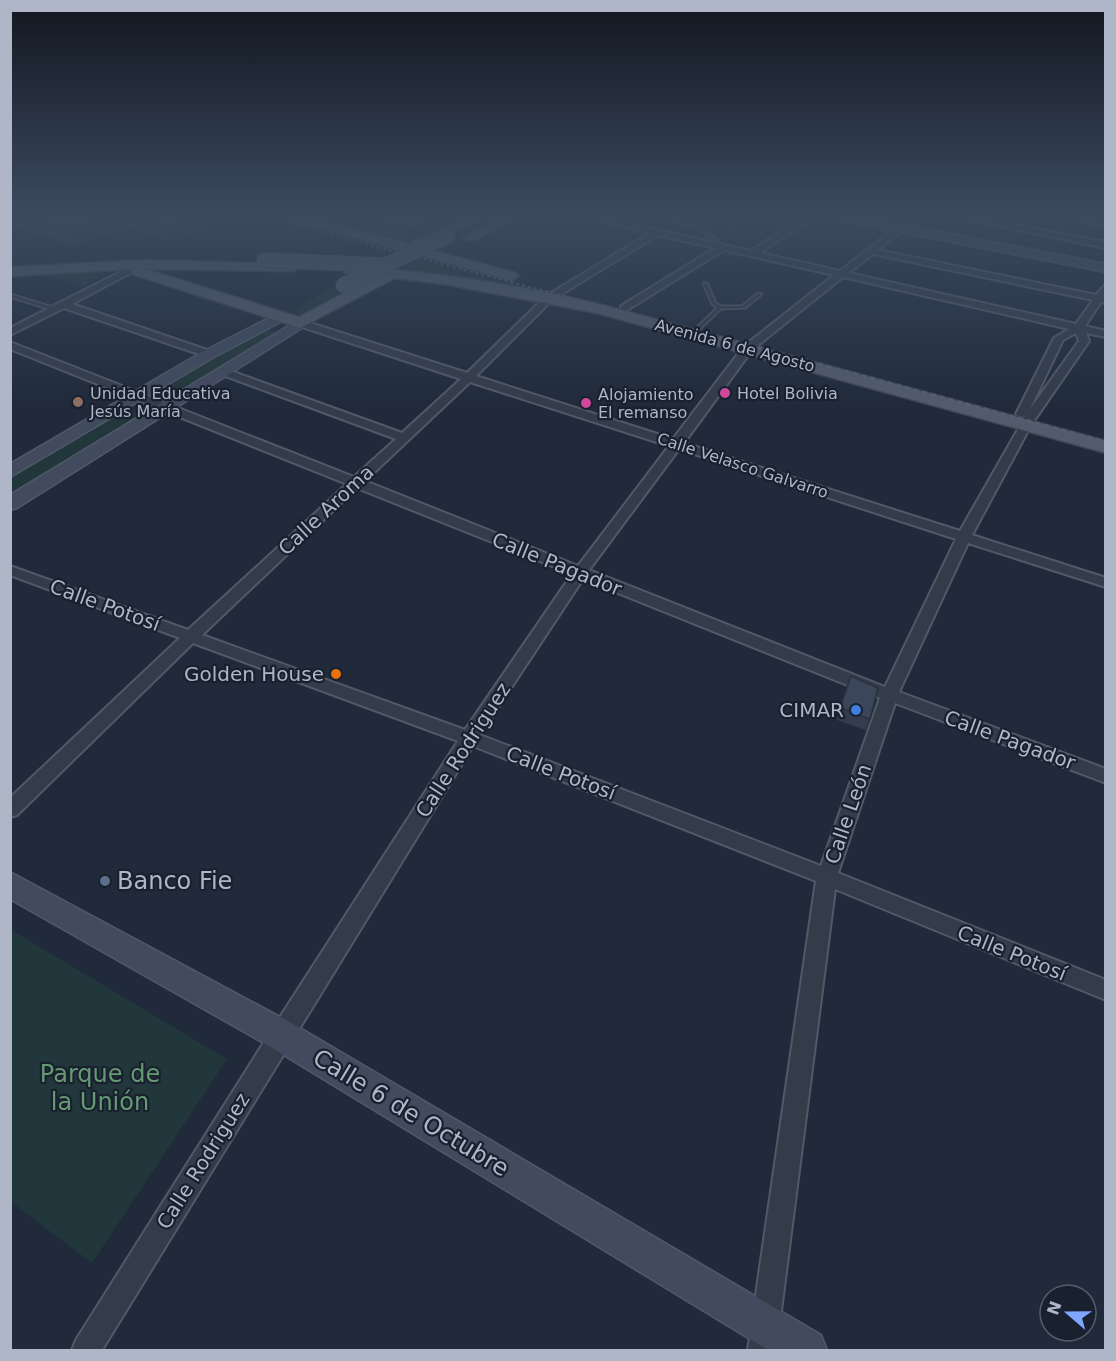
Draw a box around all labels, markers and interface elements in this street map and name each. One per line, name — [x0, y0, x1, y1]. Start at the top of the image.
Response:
street label: Avenida 6 de Agosto — [653, 315, 817, 376]
place label: Unidad Educativa Jesús María — [89, 384, 231, 421]
place label: Hotel Bolivia — [737, 384, 838, 403]
place label: Alojamiento El remanso — [598, 385, 694, 422]
marker: Hotel Bolivia — [718, 386, 732, 400]
marker: Unidad Educativa Jesús María — [71, 395, 85, 409]
marker: Alojamiento El remanso — [579, 396, 593, 410]
street label: Calle Velasco Galvarro — [655, 429, 831, 502]
street label: Calle Aroma — [273, 460, 379, 560]
street label: Calle Pagador — [489, 527, 626, 601]
street label: Calle Potosí — [47, 574, 165, 637]
place label: Golden House — [184, 662, 324, 686]
marker: Golden House — [329, 667, 343, 681]
street label: Calle Rodriguez — [410, 678, 516, 822]
place label: CIMAR — [779, 698, 844, 722]
marker: CIMAR — [849, 703, 863, 717]
street label: Calle Pagador — [941, 705, 1079, 775]
street label: Calle Potosí — [503, 741, 621, 805]
street label: Calle León — [820, 761, 876, 867]
place label: Banco Fie — [117, 867, 232, 895]
marker: Banco Fie — [98, 874, 112, 888]
street label: Calle Potosí — [954, 920, 1071, 986]
street label: Calle 6 de Octubre — [308, 1043, 514, 1183]
park label: Parque de la Unión — [40, 1060, 160, 1116]
street label: Calle Rodriguez — [152, 1089, 254, 1233]
north arrow — [1038, 1283, 1098, 1343]
text: N — [1043, 1298, 1066, 1318]

